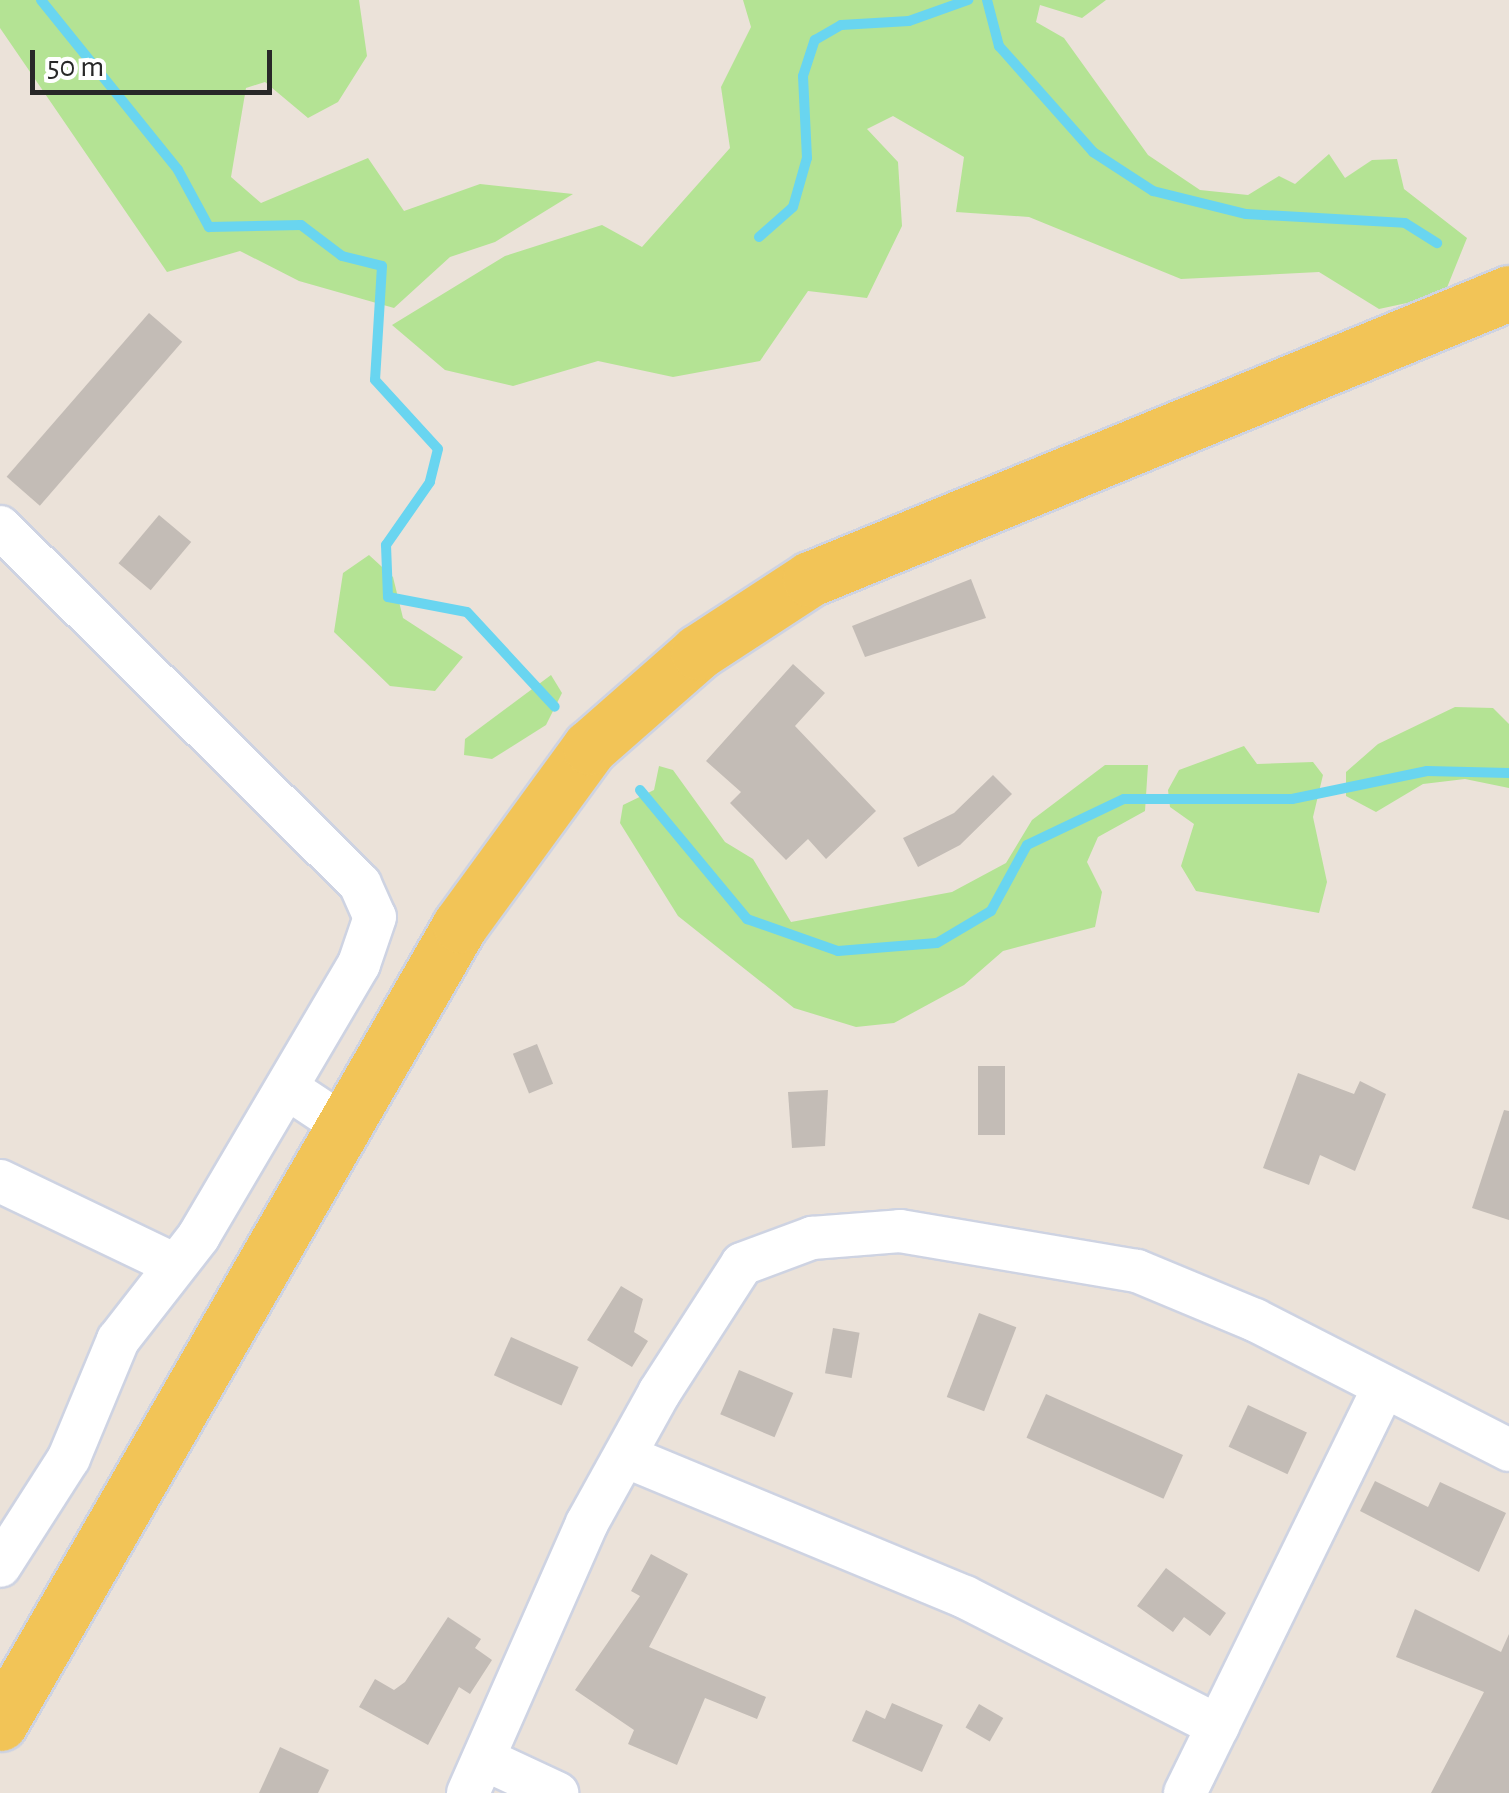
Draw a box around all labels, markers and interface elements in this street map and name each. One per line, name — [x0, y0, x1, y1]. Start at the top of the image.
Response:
scale bar — [35, 30, 278, 92]
text: 50 m — [47, 52, 104, 82]

